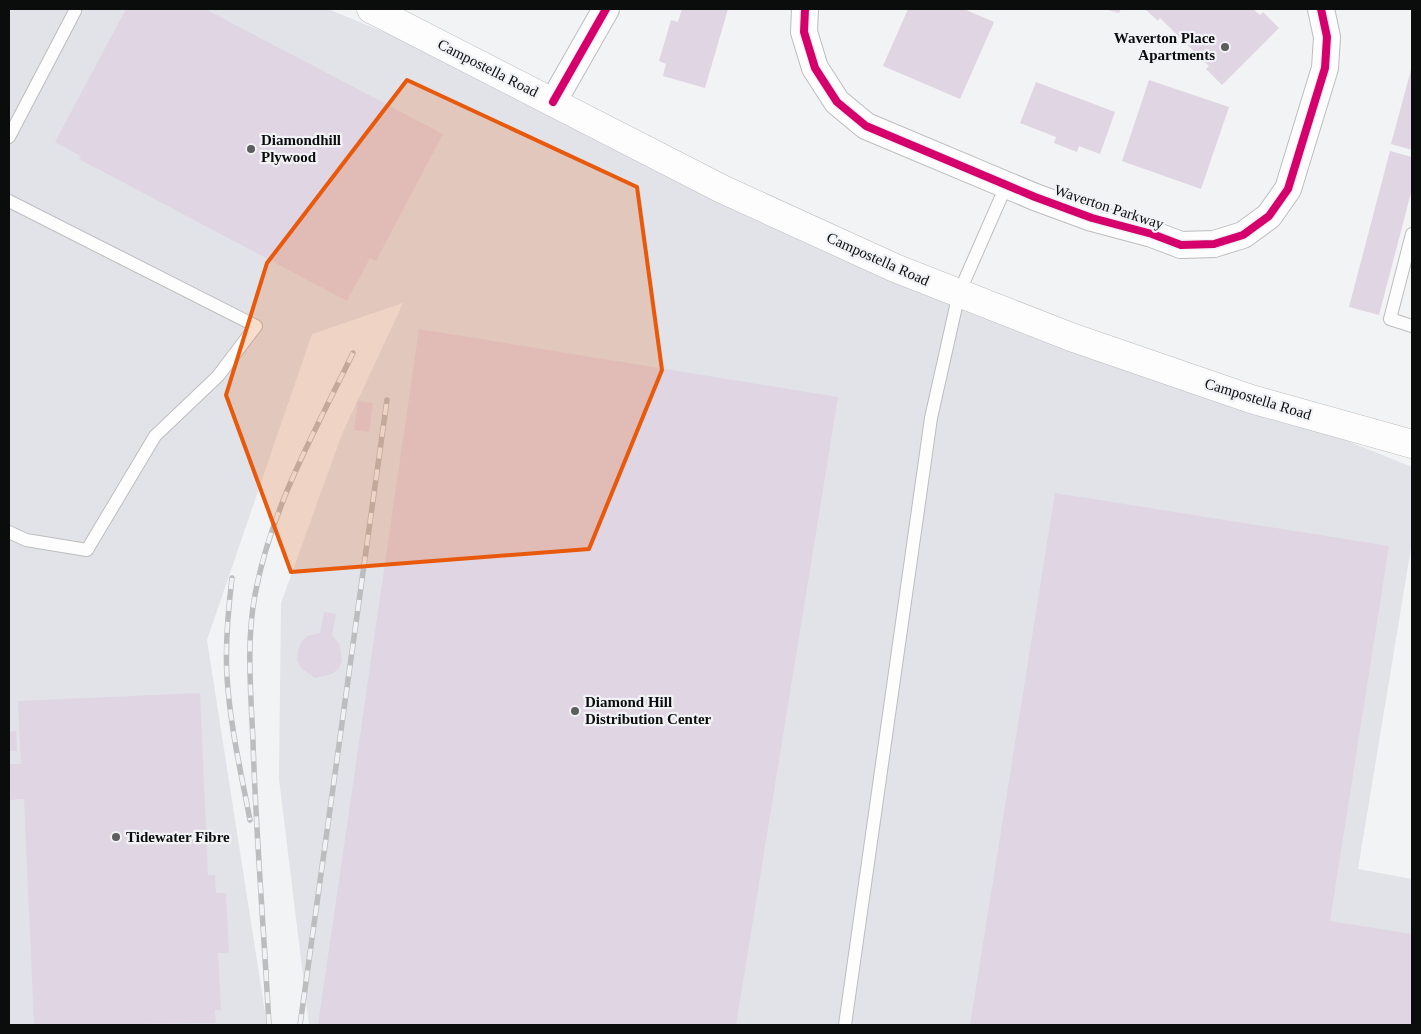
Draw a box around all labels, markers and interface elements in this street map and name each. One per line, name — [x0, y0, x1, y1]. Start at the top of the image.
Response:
place label: Waverton Place Apartments — [1114, 30, 1215, 63]
street label: Campostella Road — [435, 36, 541, 100]
marker: Waverton Place Apartments — [1219, 41, 1231, 53]
place label: Diamondhill Plywood — [261, 132, 341, 165]
marker: Diamondhill Plywood — [245, 143, 257, 155]
street label: Waverton Parkway — [1052, 182, 1166, 232]
street label: Campostella Road — [824, 229, 932, 289]
street label: Campostella Road — [1203, 375, 1314, 423]
place label: Diamond Hill Distribution Center — [585, 694, 712, 727]
marker: Diamond Hill Distribution Center — [569, 705, 581, 717]
place label: Tidewater Fibre — [126, 829, 230, 845]
marker: Tidewater Fibre — [110, 831, 122, 843]

